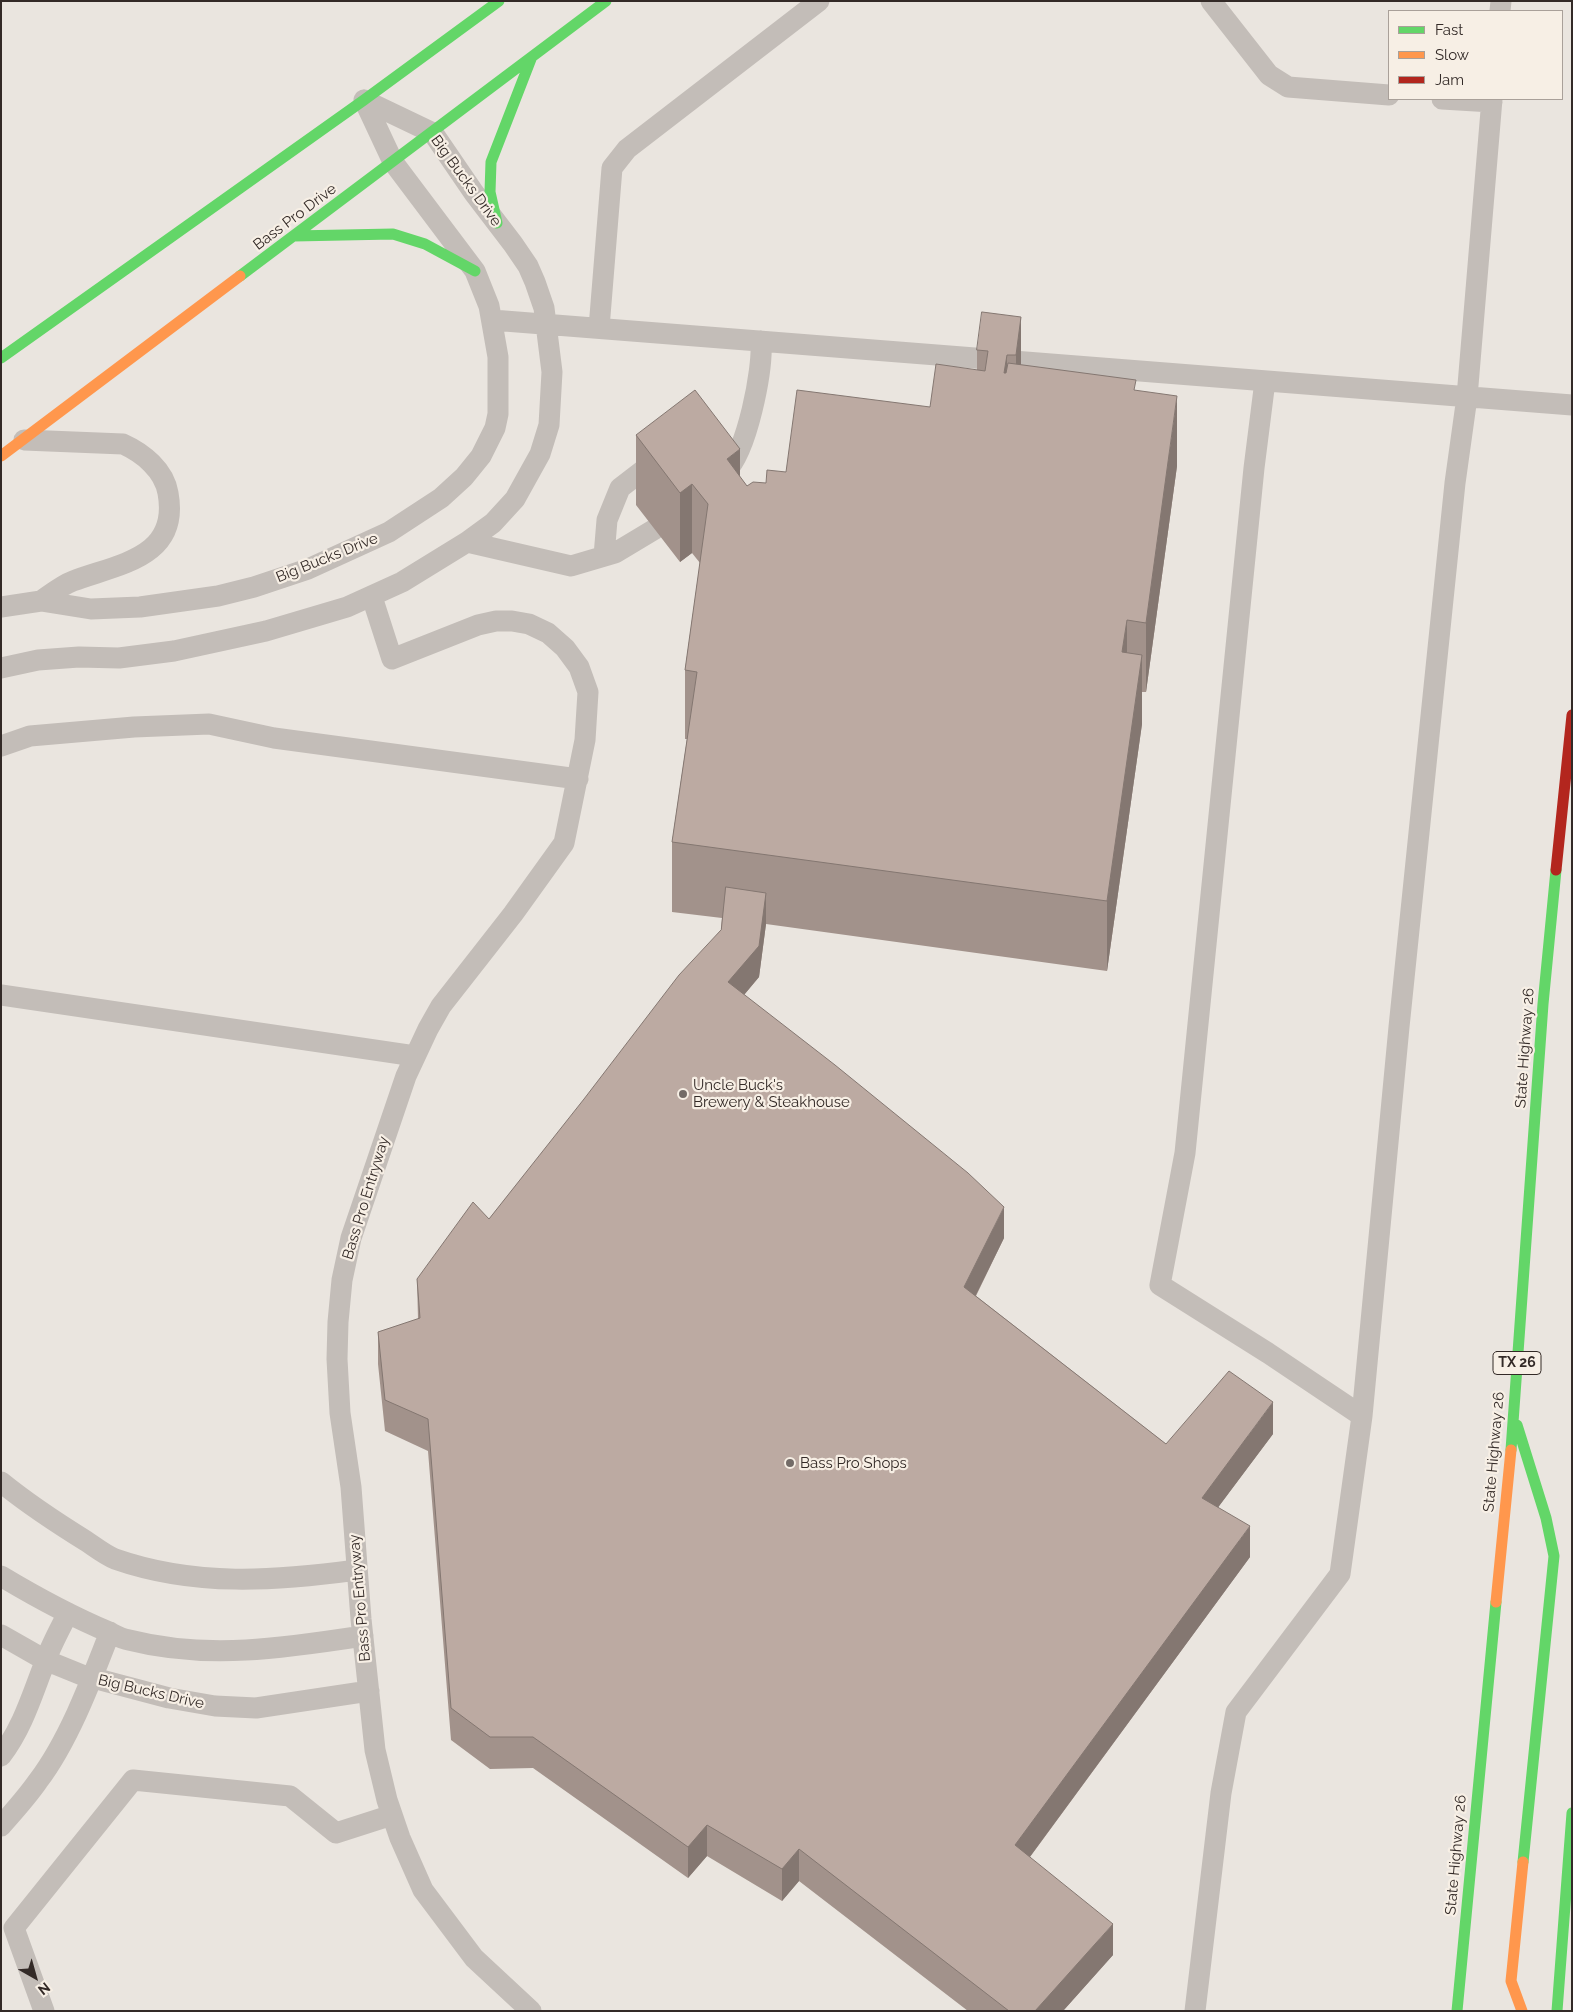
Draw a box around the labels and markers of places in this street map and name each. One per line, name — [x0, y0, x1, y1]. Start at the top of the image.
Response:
place label: Uncle Buck's Brewery & Steakhouse — [693, 1076, 850, 1111]
marker: Uncle Buck's Brewery & Steakhouse — [677, 1088, 689, 1100]
place label: Bass Pro Shops — [800, 1454, 907, 1472]
marker: Bass Pro Shops — [784, 1457, 796, 1469]

